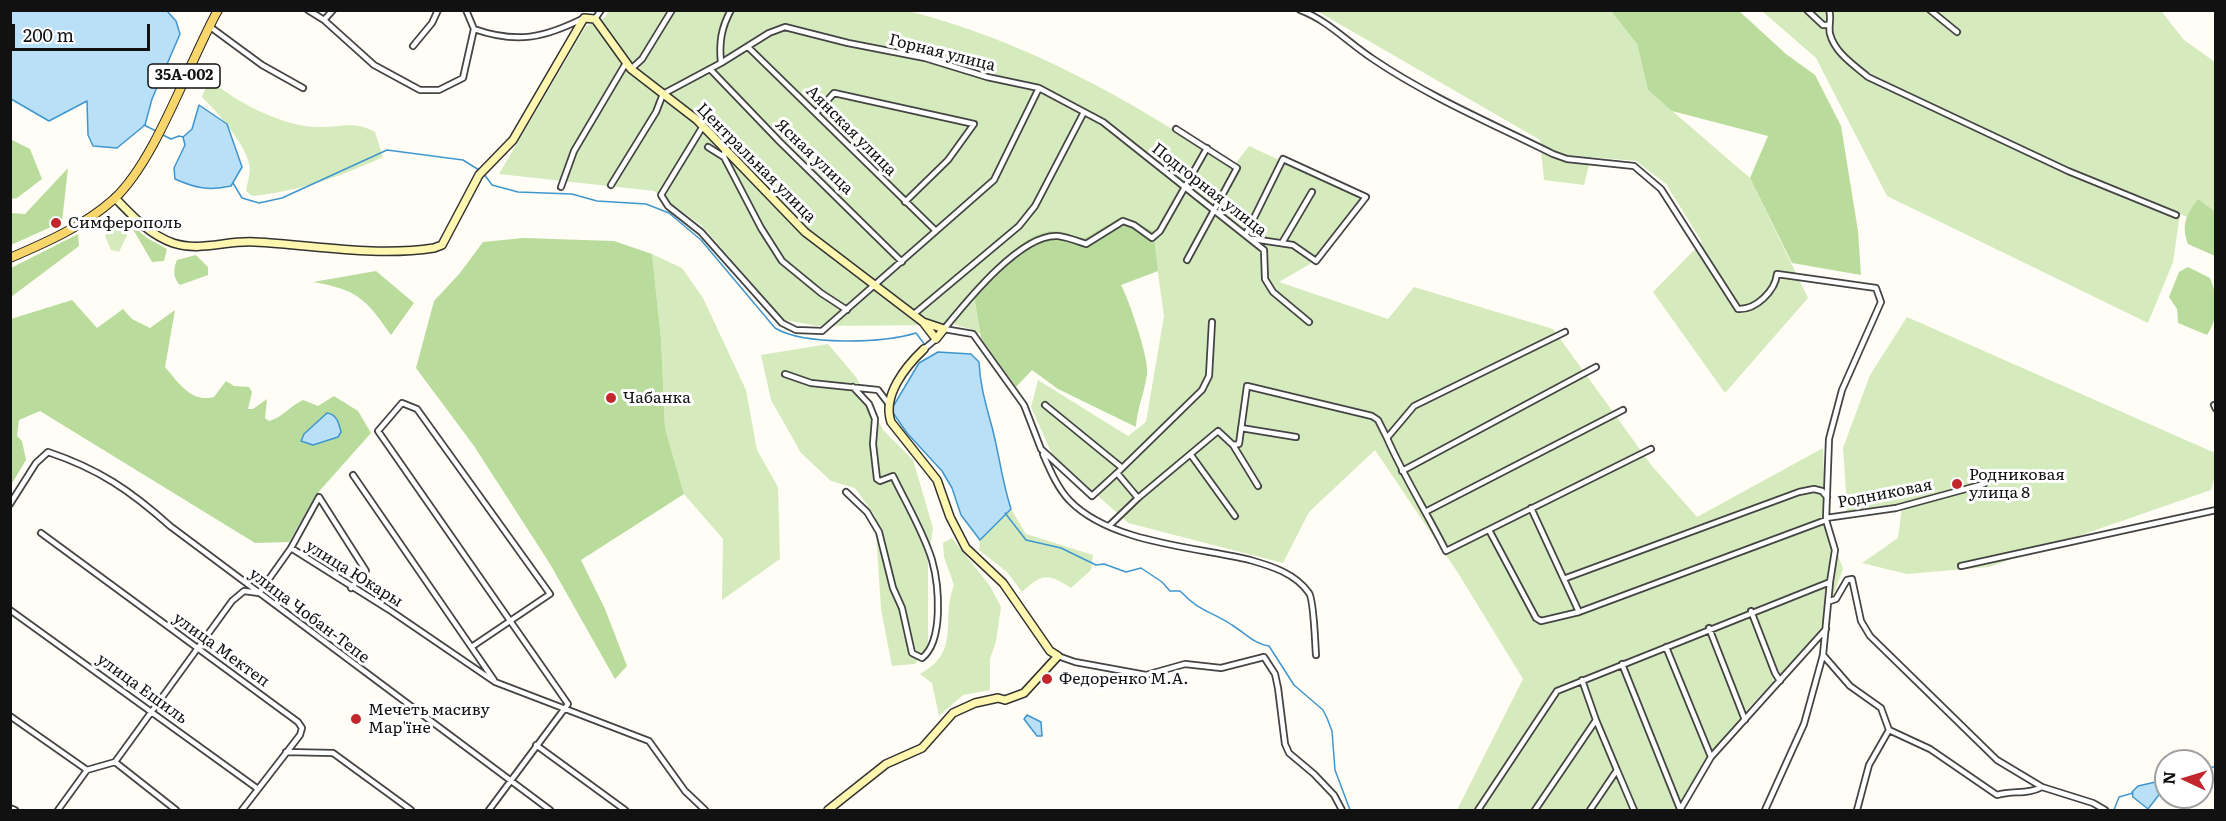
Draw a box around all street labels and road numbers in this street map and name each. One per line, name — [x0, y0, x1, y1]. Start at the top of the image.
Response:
street label: Горная улица — [887, 30, 997, 76]
road number: 35А-002 — [148, 64, 220, 88]
street label: Аянская улица — [802, 82, 900, 180]
street label: Центральная улица — [692, 99, 820, 227]
street label: Ясная улица — [771, 115, 857, 199]
street label: Подгорная улица — [1148, 139, 1270, 241]
street label: Родниковая — [1836, 475, 1934, 513]
street label: улица Юкары — [302, 536, 406, 612]
street label: улица Чобан-Тепе — [245, 564, 373, 668]
street label: улица Мектеп — [169, 609, 273, 691]
street label: улица Ешиль — [93, 650, 191, 728]

